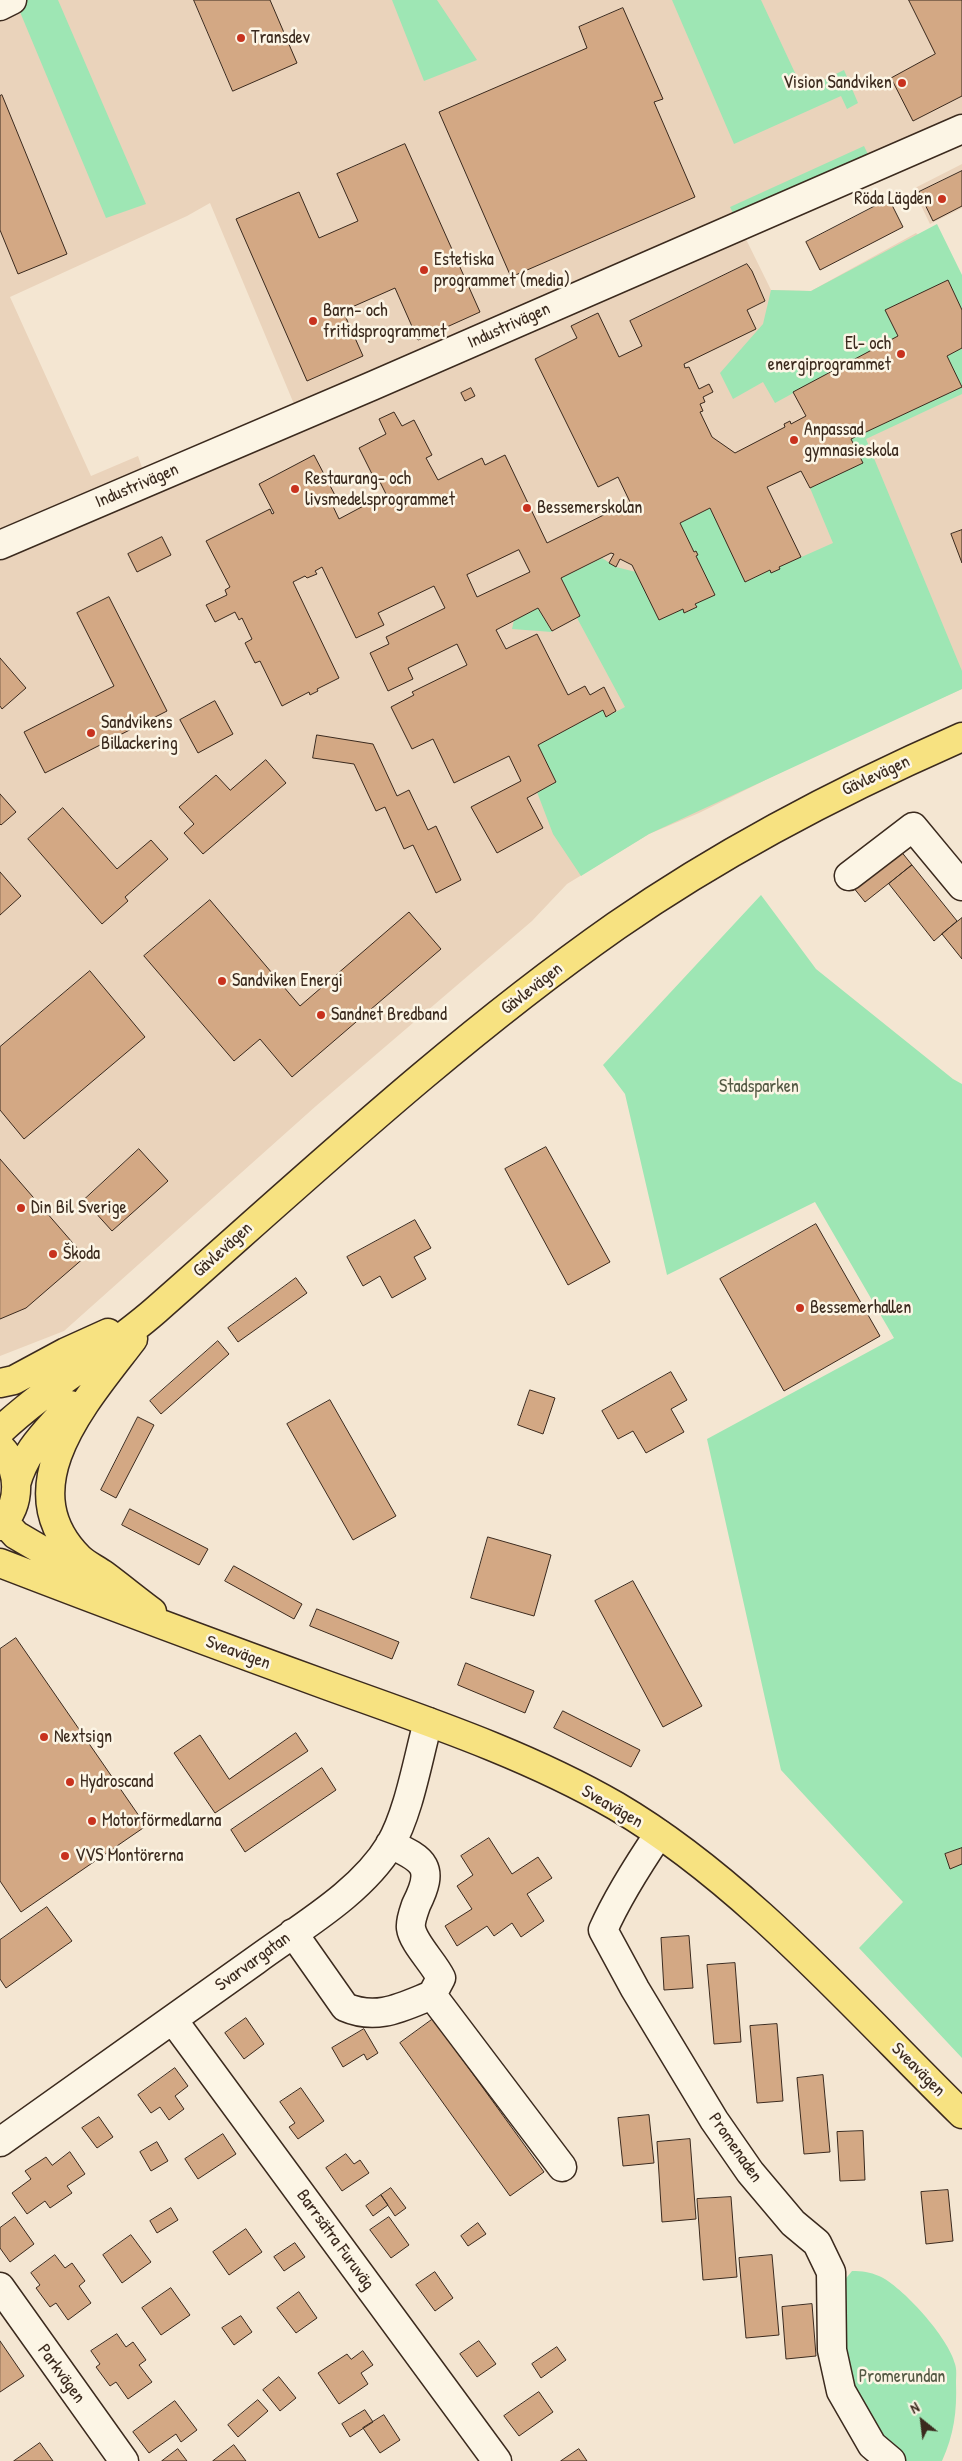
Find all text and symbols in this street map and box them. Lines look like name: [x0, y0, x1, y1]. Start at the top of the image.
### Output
place label: Transdev: [251, 27, 310, 49]
marker: Transdev: [235, 32, 247, 44]
place label: Vision Sandviken: [783, 72, 892, 94]
marker: Vision Sandviken: [896, 77, 908, 89]
place label: Röda Lägden: [854, 188, 932, 210]
marker: Röda Lägden: [936, 193, 948, 205]
place label: Estetiska programmet (media): [434, 249, 570, 292]
marker: Estetiska programmet (media): [418, 264, 430, 276]
street label: Industrivägen: [464, 298, 554, 354]
place label: Barn- och fritidsprogrammet: [323, 300, 446, 342]
marker: Barn- och fritidsprogrammet: [307, 315, 319, 327]
place label: El- och energiprogrammet: [768, 333, 891, 376]
marker: El- och energiprogrammet: [895, 348, 907, 360]
place label: Anpassad gymnasieskola: [804, 419, 899, 462]
marker: Anpassad gymnasieskola: [788, 434, 800, 446]
street label: Industrivägen: [92, 459, 182, 513]
place label: Restaurang- och livsmedelsprogrammet: [305, 468, 455, 510]
marker: Restaurang- och livsmedelsprogrammet: [289, 483, 301, 495]
place label: Bessemerskolan: [537, 497, 642, 519]
marker: Bessemerskolan: [521, 502, 533, 514]
place label: Sandvikens Billackering: [101, 712, 178, 754]
marker: Sandvikens Billackering: [85, 727, 97, 739]
street label: Gävlevägen: [839, 751, 913, 801]
street label: Gävlevägen: [497, 958, 567, 1020]
place label: Sandviken Energi: [232, 970, 343, 992]
marker: Sandviken Energi: [216, 975, 228, 987]
place label: Sandnet Bredband: [331, 1004, 447, 1026]
marker: Sandnet Bredband: [315, 1009, 327, 1021]
park label: Stadsparken: [719, 1076, 799, 1098]
place label: Din Bil Sverige: [31, 1197, 127, 1219]
marker: Din Bil Sverige: [15, 1202, 27, 1214]
street label: Gävlevägen: [189, 1218, 257, 1282]
place label: Škoda: [63, 1243, 100, 1265]
marker: Škoda: [47, 1248, 59, 1260]
place label: Bessemerhallen: [810, 1297, 911, 1319]
marker: Bessemerhallen: [794, 1302, 806, 1314]
street label: Sveavägen: [203, 1631, 273, 1675]
place label: Nextsign: [54, 1726, 112, 1748]
marker: Nextsign: [38, 1731, 50, 1743]
place label: Hydroscand: [80, 1771, 153, 1793]
marker: Hydroscand: [64, 1776, 76, 1788]
street label: Sveavägen: [577, 1781, 647, 1833]
place label: Motorförmedlarna: [102, 1810, 221, 1832]
marker: Motorförmedlarna: [86, 1815, 98, 1827]
place label: VVS Montörerna: [75, 1845, 183, 1867]
marker: VVS Montörerna: [59, 1850, 71, 1862]
street label: Svarvargatan: [211, 1928, 295, 1996]
street label: Sveavägen: [887, 2039, 949, 2101]
street label: Promenaden: [703, 2109, 767, 2187]
street label: Barrsätra Furuväg: [291, 2186, 379, 2294]
street label: Parkvägen: [32, 2340, 90, 2408]
park label: Promerundan: [859, 2366, 945, 2388]
north arrow: [897, 2396, 947, 2446]
text: N: [907, 2397, 922, 2418]

